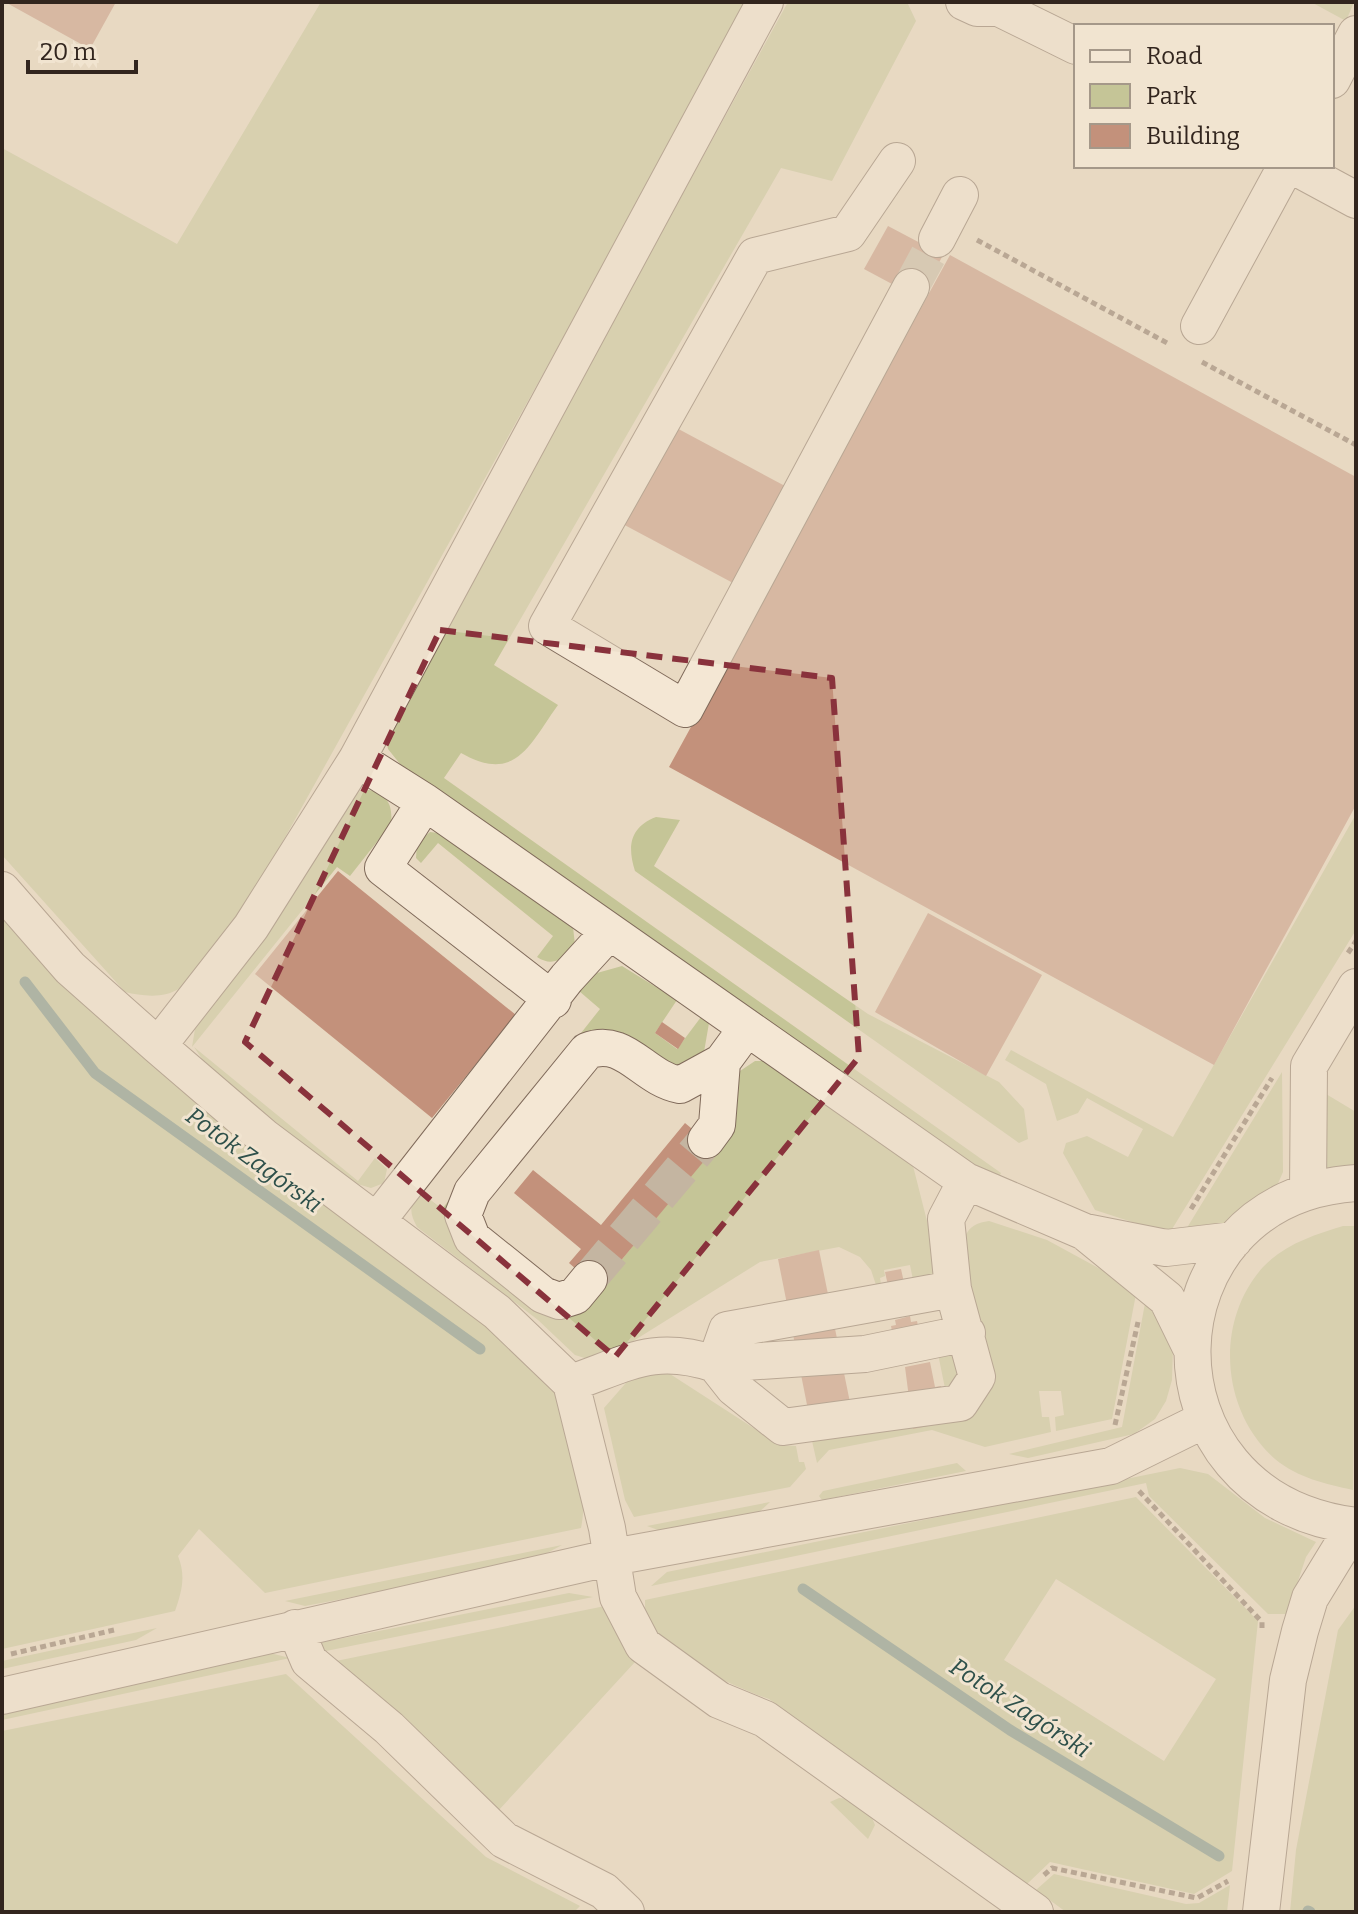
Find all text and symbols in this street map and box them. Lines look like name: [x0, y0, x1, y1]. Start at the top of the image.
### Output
scale bar: [28, 24, 136, 74]
legend: [1074, 24, 1334, 168]
text: 20 m: [40, 38, 96, 66]
text: Road: [1146, 42, 1202, 70]
text: Park: [1146, 82, 1197, 110]
text: Building: [1146, 122, 1240, 150]
water label: Potok Zagórski: [181, 1101, 328, 1219]
water label: Potok Zagórski: [945, 1652, 1095, 1764]

